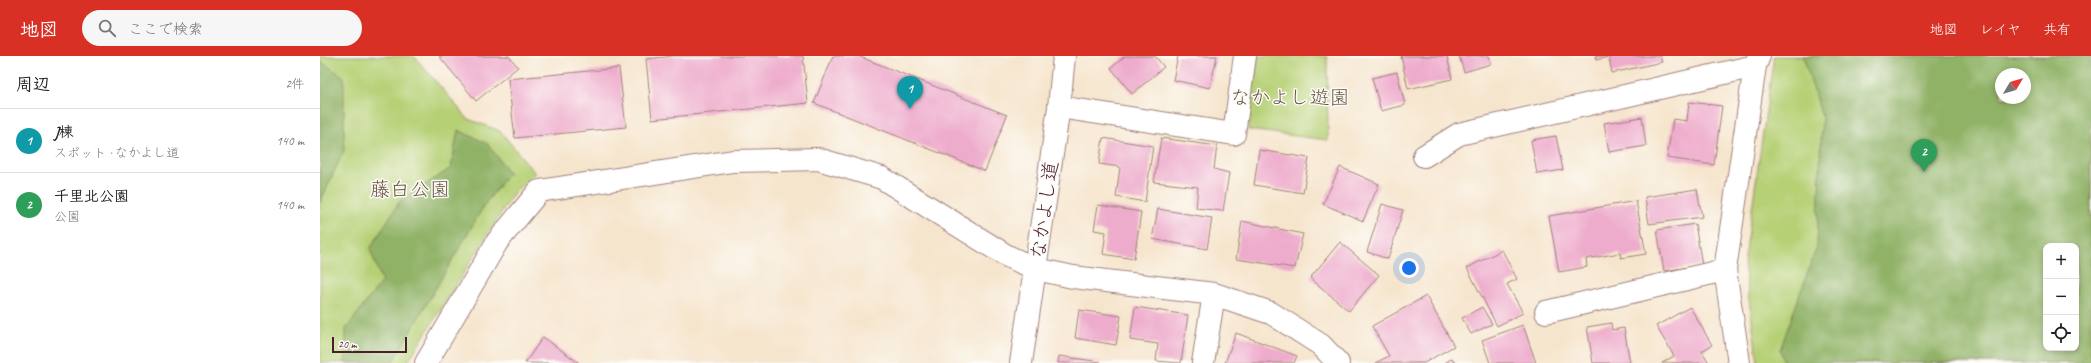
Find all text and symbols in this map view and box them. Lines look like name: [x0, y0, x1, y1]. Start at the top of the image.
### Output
search box: [82, 10, 362, 46]
icon: search: [96, 17, 118, 39]
text: 地図: [20, 18, 58, 42]
text: ここで検索: [128, 20, 203, 39]
text: 地図: [1930, 21, 1958, 38]
text: レイヤ: [1980, 21, 2021, 38]
text: 共有: [2043, 21, 2071, 38]
north arrow: [1995, 68, 2031, 104]
text: 周辺: [16, 74, 50, 95]
text: 2件: [285, 76, 304, 92]
pin: 1: [897, 76, 923, 109]
park label: なかよし遊園: [1230, 85, 1350, 110]
text: J棟: [54, 123, 74, 142]
text: 1: [26, 133, 32, 149]
text: 140 m: [276, 133, 304, 149]
pin: 2: [1911, 139, 1937, 172]
text: スポット · なかよし道: [54, 145, 179, 161]
street label: なかよし道: [1025, 159, 1064, 261]
park label: 藤白公園: [370, 177, 450, 202]
text: 千里北公園: [54, 187, 129, 206]
text: 2: [26, 197, 32, 213]
text: 140 m: [276, 197, 304, 213]
text: 公園: [54, 209, 80, 225]
map controls: [2043, 243, 2079, 351]
button: +: [2043, 243, 2079, 279]
your location: [1399, 258, 1419, 278]
button: −: [2043, 279, 2079, 315]
button: locate: [2043, 315, 2079, 351]
scale bar: [332, 335, 407, 354]
text: 20 m: [338, 337, 357, 351]

